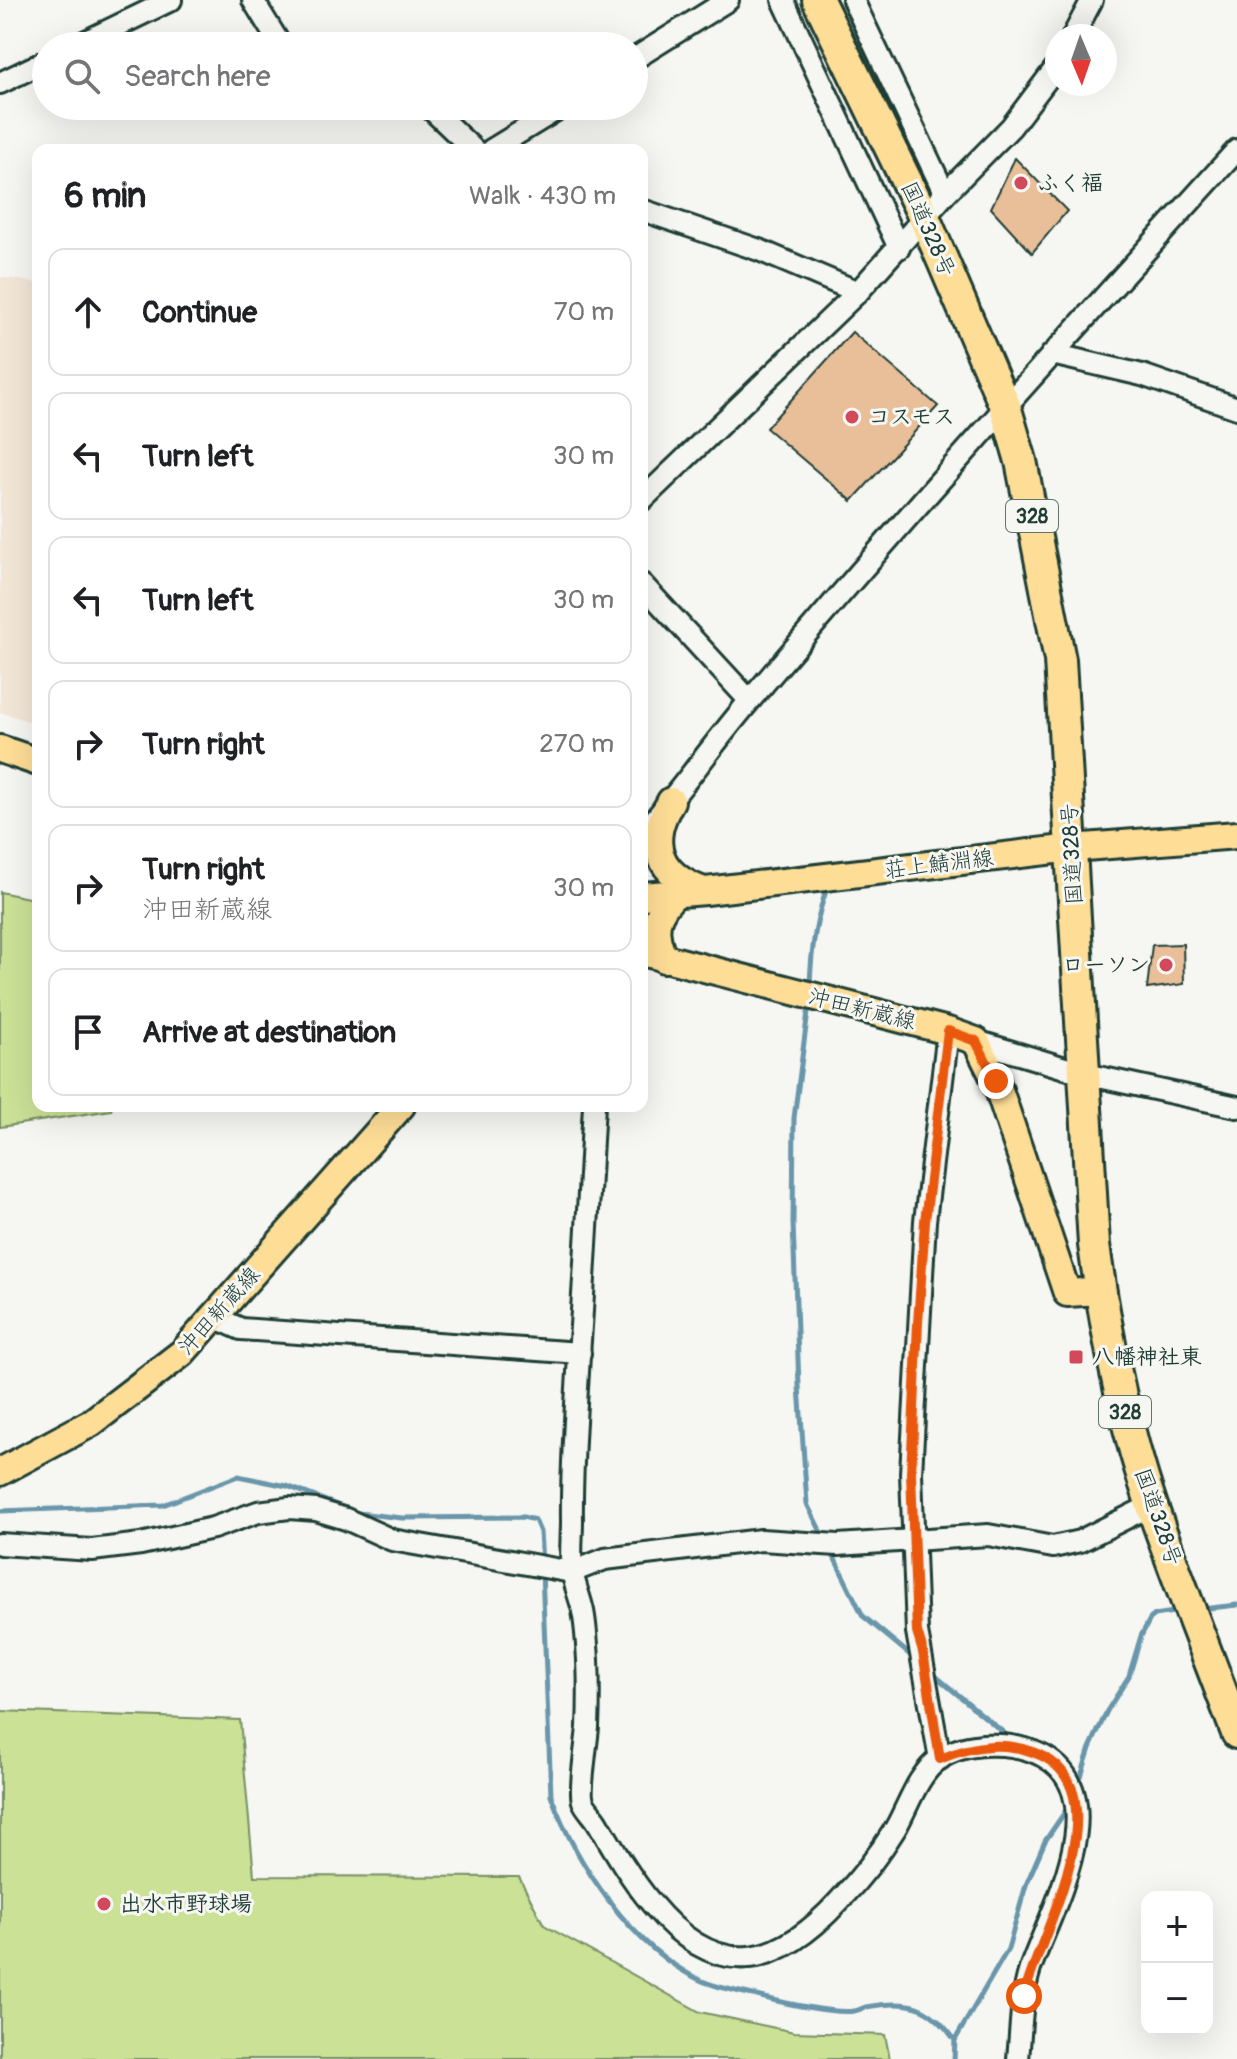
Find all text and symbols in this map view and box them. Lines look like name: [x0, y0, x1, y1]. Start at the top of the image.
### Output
north arrow: [1045, 24, 1117, 96]
search box: [32, 32, 648, 120]
icon: search: [60, 54, 104, 98]
text: Search here: [124, 58, 271, 95]
place label: ふく福: [1037, 169, 1103, 197]
marker: ふく福: [1012, 174, 1030, 192]
text: 6 min: [64, 175, 146, 218]
street label: 国道328号: [895, 177, 961, 281]
text: Walk · 430 m: [469, 180, 616, 212]
icon: ahead: [66, 290, 110, 334]
text: Continue: [142, 294, 257, 331]
text: 70 m: [554, 296, 614, 328]
place label: コスモス: [868, 403, 955, 431]
marker: コスモス: [843, 408, 861, 426]
icon: left: [66, 434, 110, 478]
text: Turn left: [142, 438, 253, 475]
text: 30 m: [553, 440, 614, 472]
road number: 328: [1006, 500, 1058, 532]
icon: left: [66, 578, 110, 622]
text: Turn left: [142, 582, 253, 619]
text: 30 m: [553, 584, 614, 616]
icon: right: [66, 722, 110, 766]
text: Turn right: [142, 726, 265, 763]
text: 270 m: [539, 728, 614, 760]
street label: 国道328号: [1055, 803, 1089, 905]
street label: 荘上鯖淵線: [883, 843, 995, 885]
text: Turn right: [142, 851, 265, 888]
icon: right: [66, 866, 110, 910]
text: 30 m: [553, 872, 614, 904]
text: 沖田新蔵線: [142, 894, 272, 926]
place label: ローソン: [1062, 951, 1150, 979]
marker: ローソン: [1157, 956, 1175, 974]
street label: 沖田新蔵線: [805, 982, 919, 1036]
icon: arrive: [66, 1010, 110, 1054]
text: Arrive at destination: [142, 1014, 396, 1051]
route end: [978, 1063, 1014, 1099]
street label: 沖田新蔵線: [172, 1261, 266, 1361]
place label: 八幡神社東: [1092, 1343, 1202, 1371]
marker: 八幡神社東: [1067, 1348, 1085, 1366]
road number: 328: [1099, 1396, 1151, 1428]
street label: 国道328号: [1128, 1464, 1188, 1570]
place label: 出水市野球場: [120, 1890, 252, 1918]
map controls: [1141, 1891, 1213, 2035]
button: +: [1141, 1891, 1213, 1963]
marker: 出水市野球場: [95, 1895, 113, 1913]
button: −: [1141, 1963, 1213, 2035]
route start: [1006, 1978, 1042, 2014]

